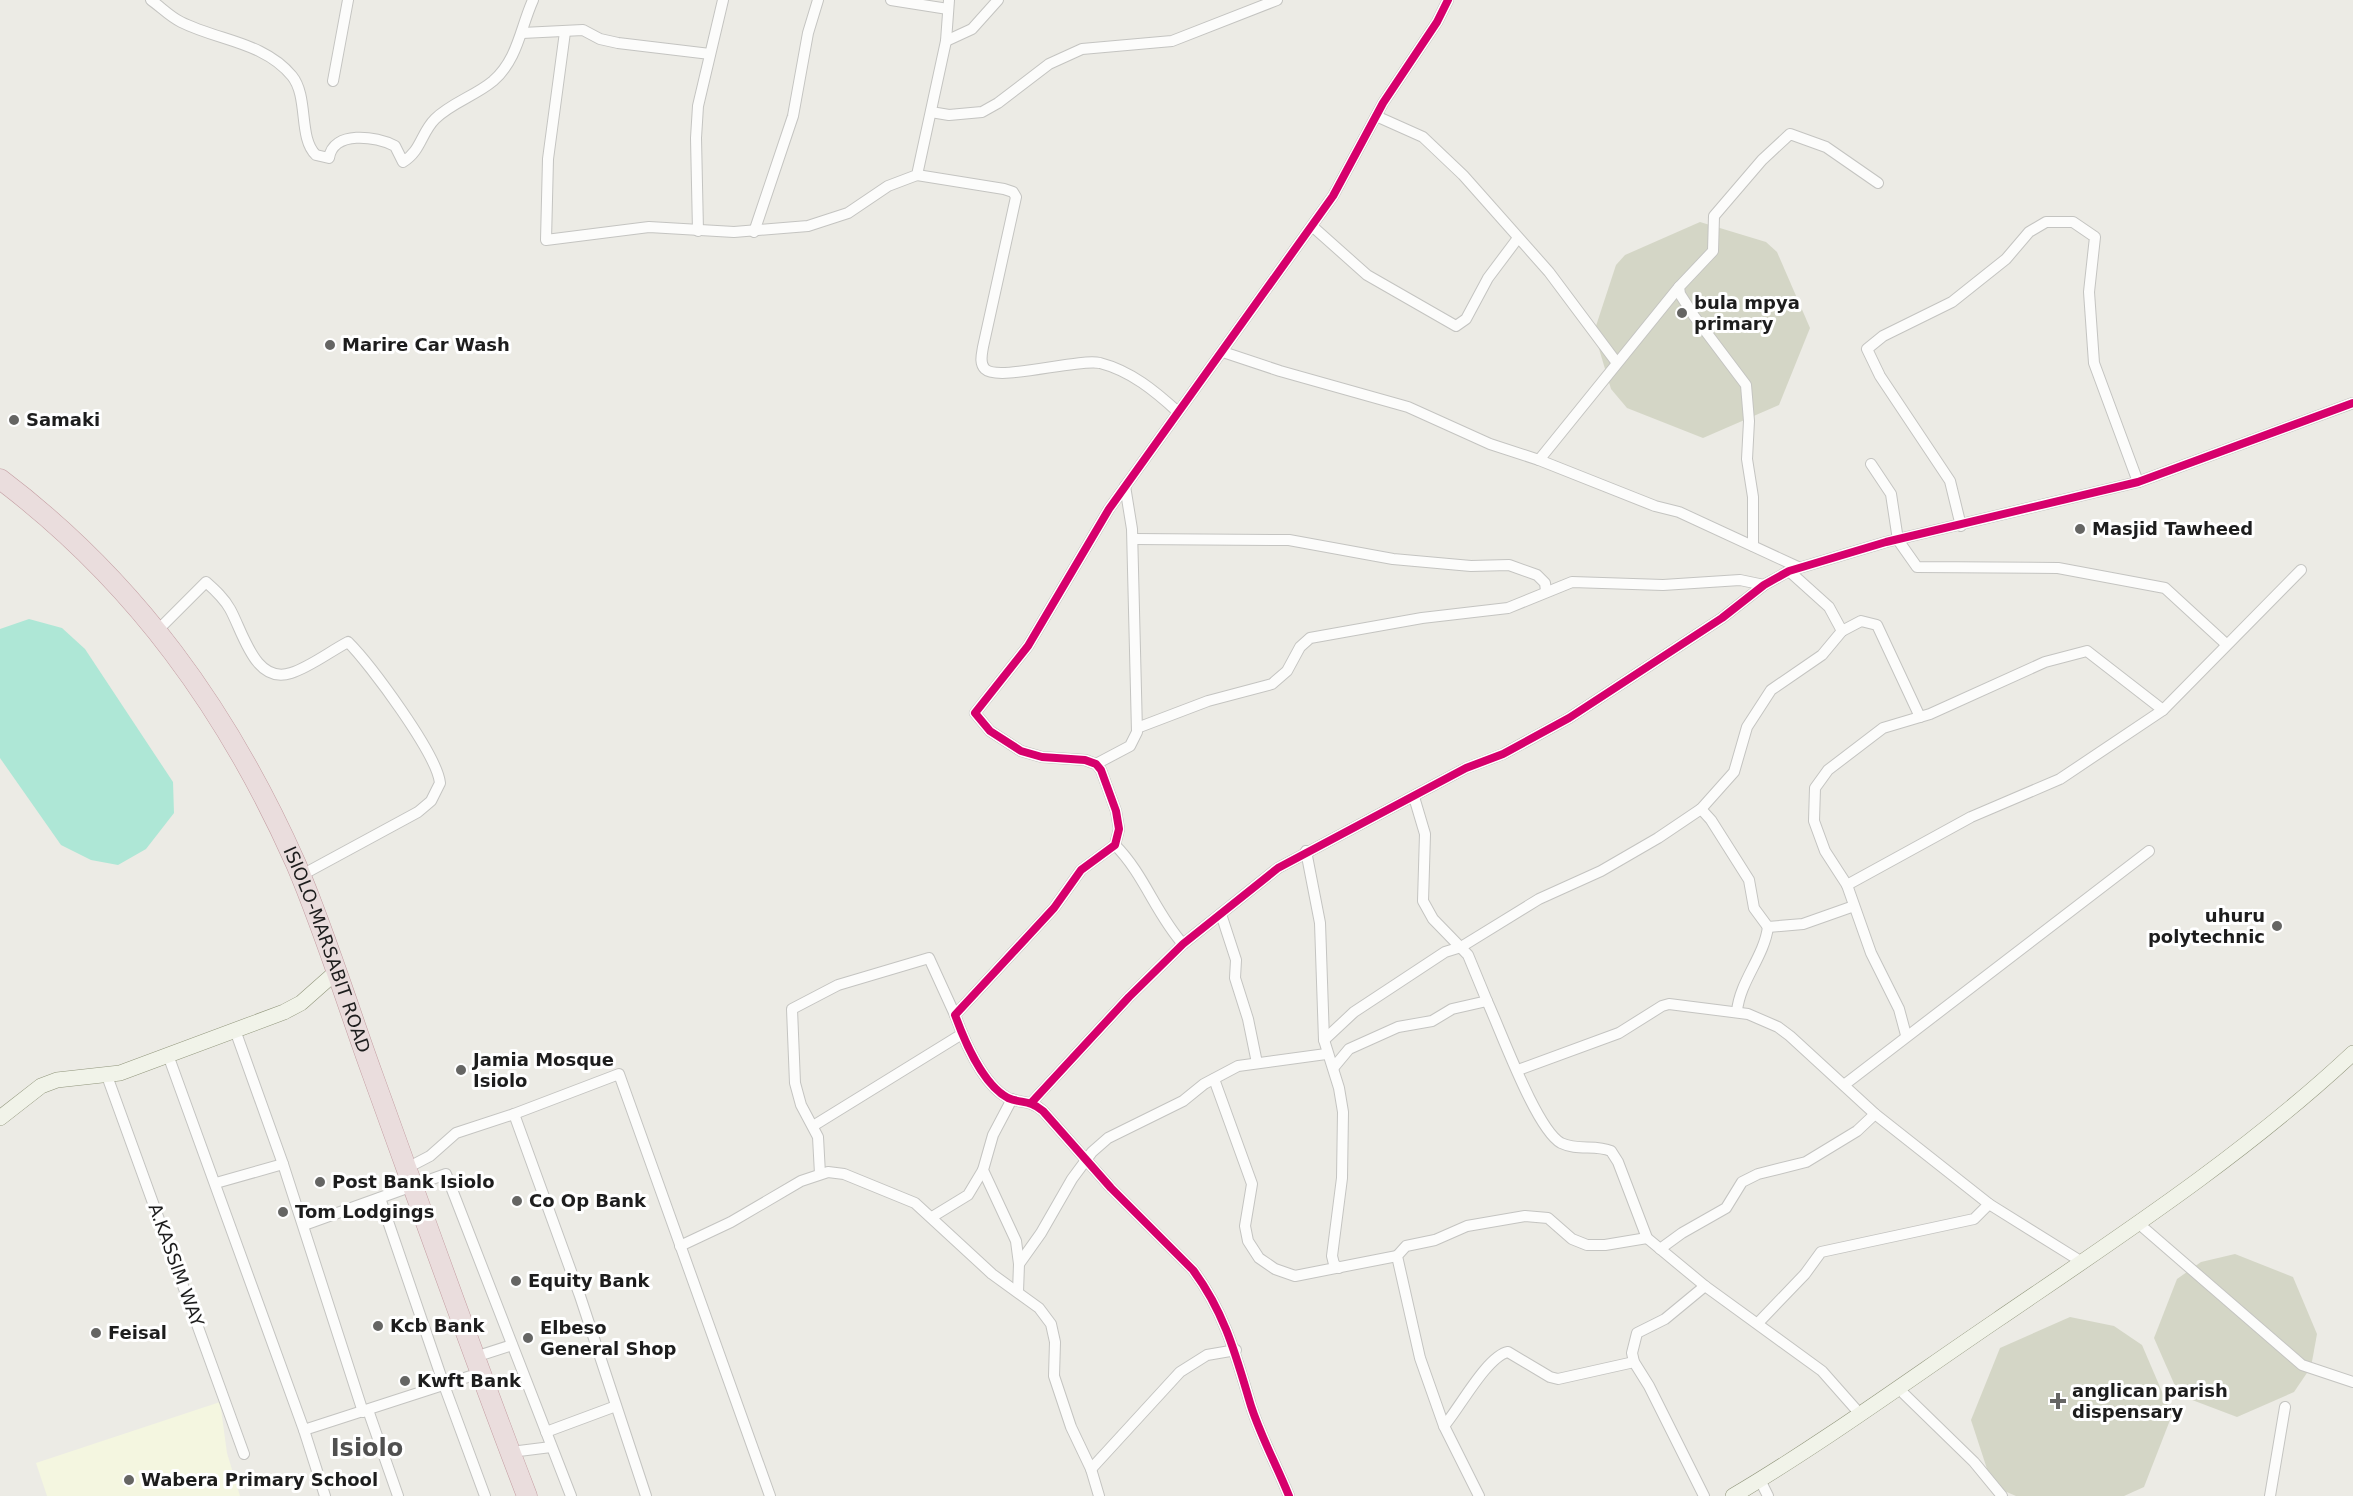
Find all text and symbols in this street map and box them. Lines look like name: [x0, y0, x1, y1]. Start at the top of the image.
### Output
place label: bula mpya primary: [1694, 292, 1800, 334]
marker: bula mpya primary: [1675, 306, 1689, 320]
place label: Marire Car Wash: [342, 334, 510, 355]
marker: Marire Car Wash: [323, 338, 337, 352]
place label: Samaki: [26, 409, 100, 430]
marker: Samaki: [7, 413, 21, 427]
place label: Masjid Tawheed: [2092, 518, 2253, 539]
marker: Masjid Tawheed: [2073, 522, 2087, 536]
street label: ISIOLO-MARSABIT ROAD: [279, 843, 375, 1055]
place label: uhuru polytechnic: [2148, 905, 2265, 947]
marker: uhuru polytechnic: [2270, 919, 2284, 933]
place label: Jamia Mosque Isiolo: [471, 1049, 614, 1091]
marker: Jamia Mosque Isiolo: [454, 1063, 468, 1077]
place label: Post Bank Isiolo: [332, 1171, 495, 1192]
marker: Post Bank Isiolo: [313, 1175, 327, 1189]
place label: Co Op Bank: [529, 1190, 647, 1211]
marker: Co Op Bank: [510, 1194, 524, 1208]
street label: A.KASSIM WAY: [144, 1200, 209, 1330]
place label: Tom Lodgings: [295, 1201, 434, 1222]
marker: Tom Lodgings: [276, 1205, 290, 1219]
place label: Equity Bank: [528, 1270, 650, 1291]
marker: Equity Bank: [509, 1274, 523, 1288]
place label: Kcb Bank: [390, 1315, 485, 1336]
place label: Elbeso General Shop: [540, 1317, 677, 1359]
marker: Kcb Bank: [371, 1319, 385, 1333]
place label: Feisal: [108, 1322, 167, 1343]
marker: Feisal: [89, 1326, 103, 1340]
marker: Elbeso General Shop: [521, 1331, 535, 1345]
place label: Kwft Bank: [417, 1370, 522, 1391]
marker: Kwft Bank: [398, 1374, 412, 1388]
place label: anglican parish dispensary: [2072, 1380, 2228, 1422]
marker: anglican parish dispensary: [2049, 1392, 2067, 1410]
district label: Isiolo: [331, 1434, 403, 1462]
place label: Wabera Primary School: [141, 1469, 378, 1490]
marker: Wabera Primary School: [122, 1473, 136, 1487]

